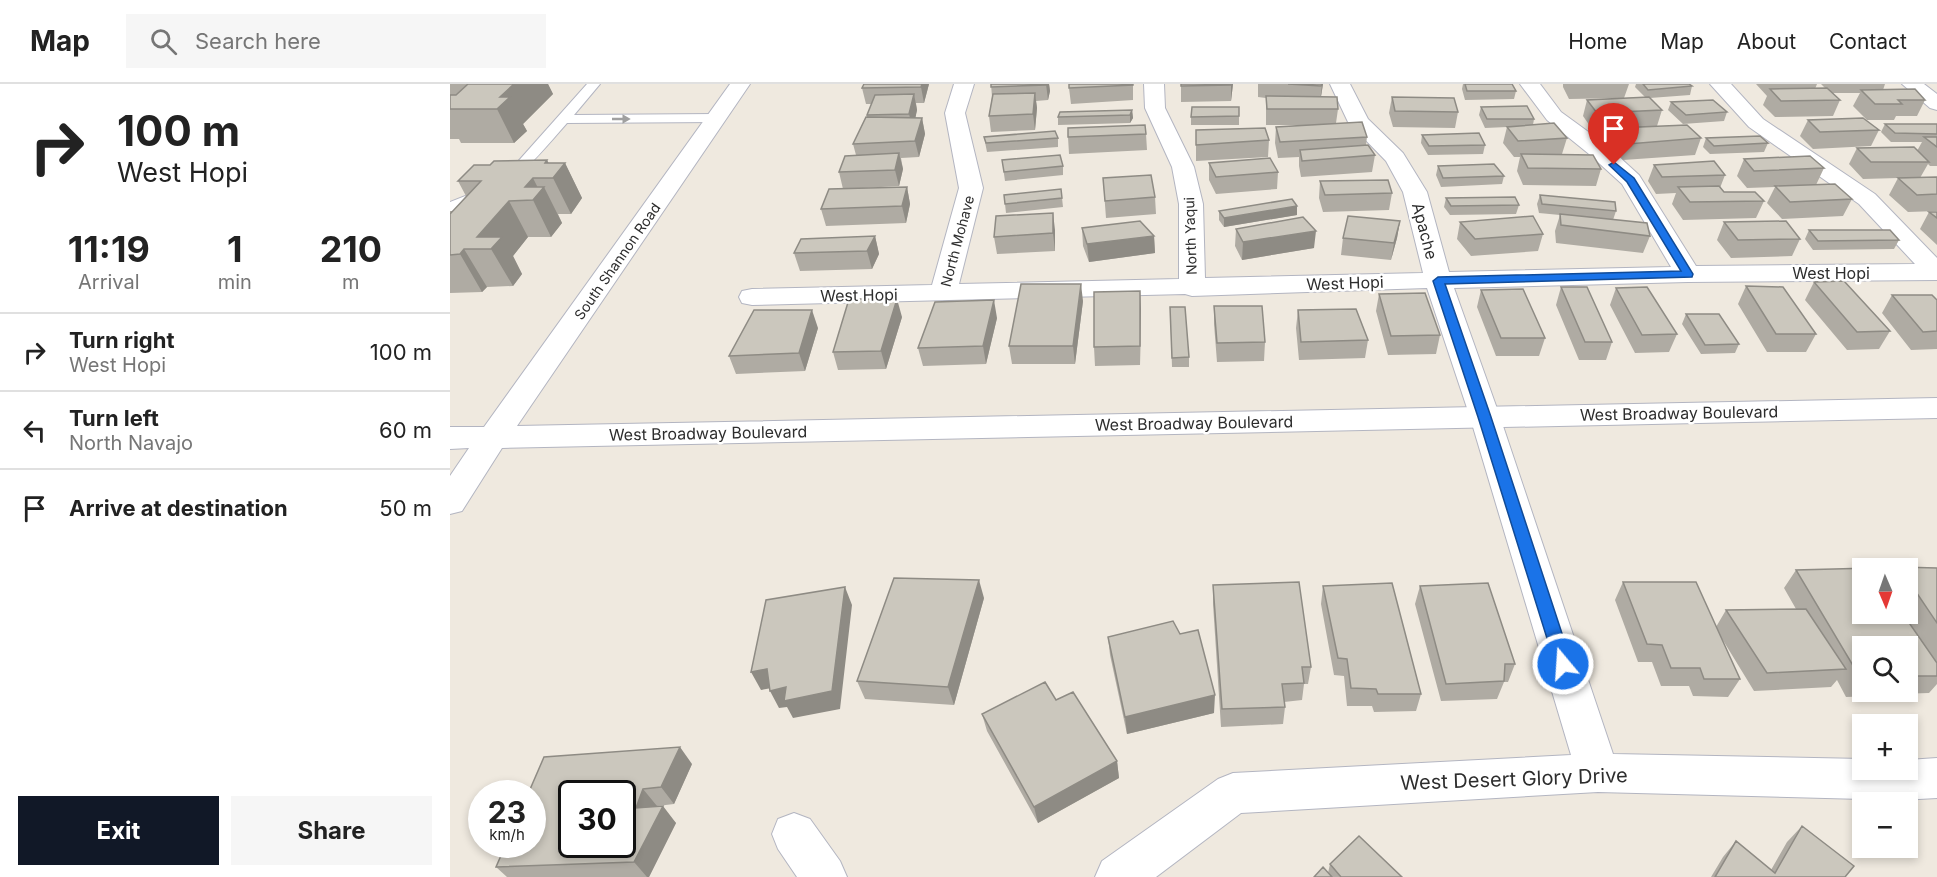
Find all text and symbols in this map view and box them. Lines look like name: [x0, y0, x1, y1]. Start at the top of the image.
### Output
search box: [126, 14, 546, 68]
text: Map: [30, 24, 90, 58]
icon: search: [147, 25, 180, 58]
text: Search here: [195, 28, 321, 54]
text: Home: [1568, 29, 1627, 54]
text: Map: [1660, 29, 1704, 54]
text: About: [1737, 29, 1796, 54]
text: Contact: [1829, 29, 1907, 54]
pin: [1588, 103, 1639, 165]
text: 100 m: [117, 105, 240, 156]
icon: right: [18, 108, 96, 186]
icon: arrive: [1597, 112, 1630, 145]
one-way arrow: [612, 114, 631, 124]
text: West Hopi: [117, 156, 248, 189]
street label: North Mohave: [937, 193, 977, 289]
street label: North Yaqui: [1180, 197, 1200, 275]
street label: South Shannon Road: [570, 199, 664, 323]
street label: Apache: [1408, 200, 1442, 262]
text: 11:19: [68, 227, 150, 271]
text: 1: [227, 227, 242, 271]
text: 210: [320, 227, 382, 271]
street label: West Hopi: [1792, 263, 1870, 283]
text: Arrival: [78, 270, 140, 294]
text: min: [218, 270, 252, 294]
text: m: [342, 270, 360, 294]
street label: West Hopi: [1306, 272, 1384, 294]
street label: West Hopi: [820, 284, 898, 306]
text: Turn right: [69, 327, 175, 353]
icon: right: [18, 336, 51, 369]
text: 100 m: [370, 339, 432, 365]
text: West Hopi: [69, 353, 166, 377]
street label: West Broadway Boulevard: [1580, 401, 1778, 425]
text: Turn left: [69, 405, 159, 431]
street label: West Broadway Boulevard: [1095, 411, 1293, 435]
icon: left: [18, 414, 51, 447]
text: 60 m: [379, 417, 432, 443]
street label: West Broadway Boulevard: [609, 421, 807, 445]
text: North Navajo: [69, 431, 193, 455]
icon: arrive: [18, 492, 51, 525]
text: Arrive at destination: [69, 495, 288, 521]
text: 50 m: [379, 495, 432, 521]
north arrow: [1852, 558, 1918, 624]
map controls: [1852, 558, 1918, 858]
position arrow: [1531, 632, 1595, 696]
button: search: [1852, 636, 1918, 702]
button: +: [1852, 714, 1918, 780]
street label: West Desert Glory Drive: [1400, 763, 1628, 795]
speed limit sign: 30: [558, 780, 636, 858]
button: −: [1852, 792, 1918, 858]
text: 23: [488, 794, 526, 830]
button: Exit: [18, 796, 219, 865]
button: Share: [231, 796, 432, 865]
text: km/h: [489, 825, 525, 844]

